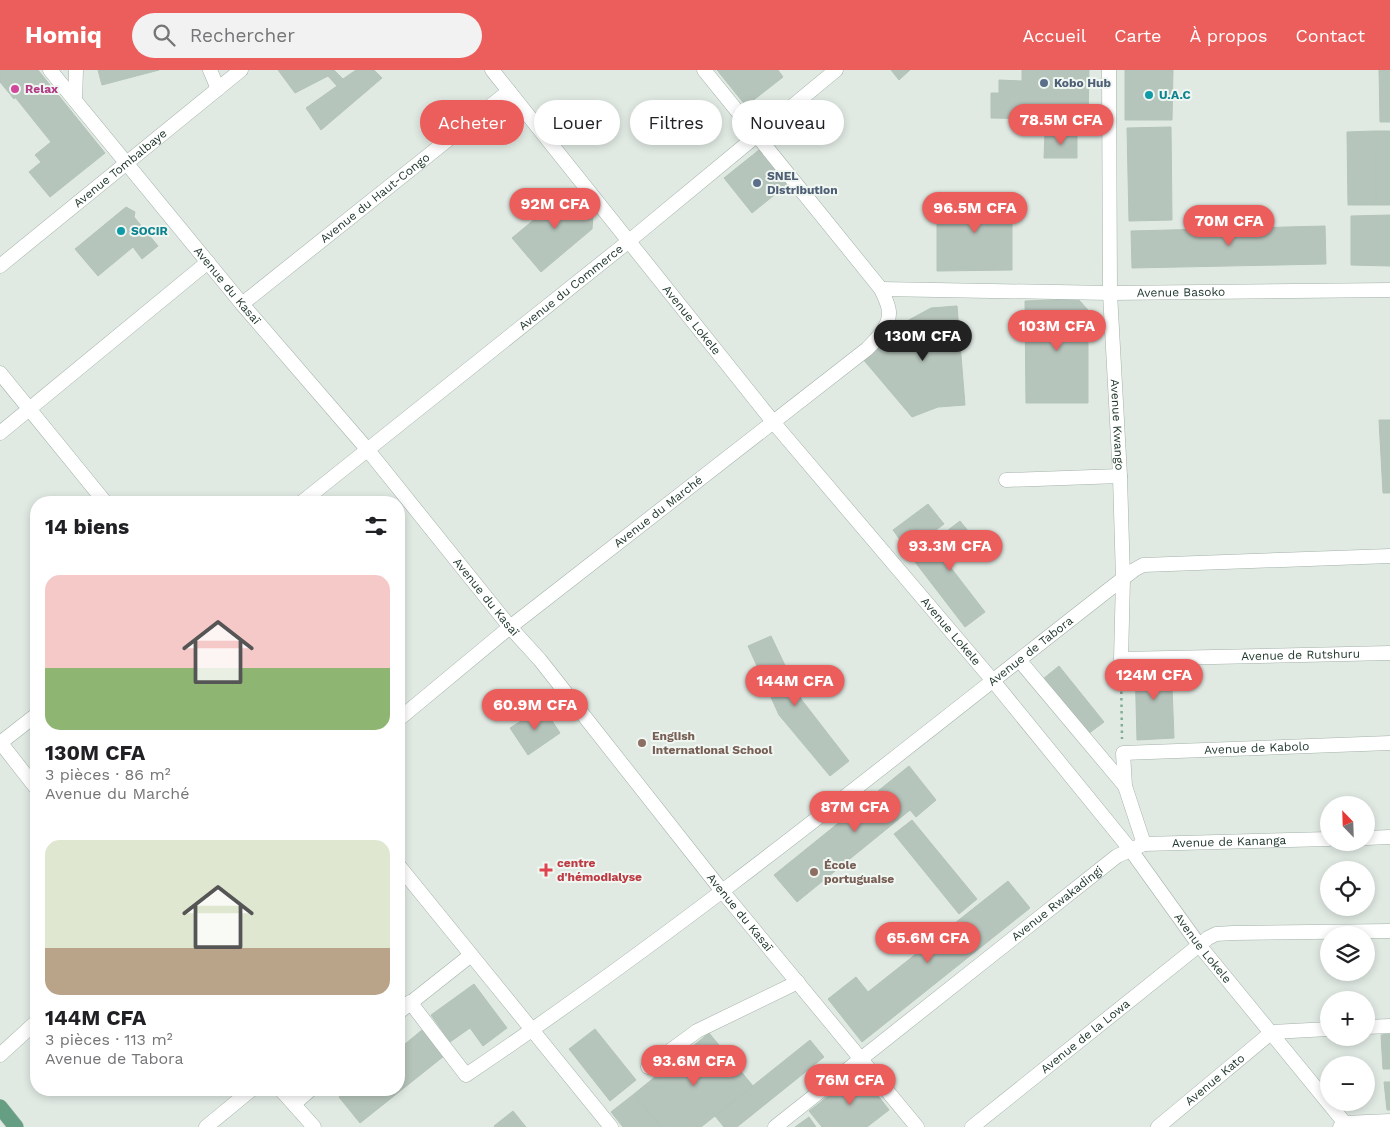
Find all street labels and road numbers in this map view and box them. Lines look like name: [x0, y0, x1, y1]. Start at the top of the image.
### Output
street label: Avenue Tombalbaye: [71, 126, 170, 210]
street label: Avenue du Haut-Congo: [317, 150, 432, 246]
street label: Avenue du Commerce: [516, 242, 626, 333]
street label: Avenue du Kasaï: [191, 244, 264, 328]
street label: Avenue Lokele: [660, 282, 724, 358]
street label: Avenue Basoko: [1137, 285, 1225, 300]
street label: Avenue Kwango: [1108, 379, 1127, 471]
street label: Avenue du Marché: [611, 473, 705, 550]
street label: Avenue du Kasaï: [450, 555, 522, 640]
street label: Avenue Lokele: [918, 594, 984, 668]
street label: Avenue de Tabora: [985, 613, 1076, 689]
street label: Avenue de Rutshuru: [1241, 647, 1360, 663]
street label: Avenue de Kabolo: [1204, 739, 1310, 757]
street label: Avenue de Kananga: [1172, 833, 1287, 850]
street label: Avenue Rwakadingi: [1009, 863, 1106, 944]
street label: Avenue du Kasaï: [704, 871, 776, 955]
street label: Avenue Lokele: [1171, 910, 1234, 986]
street label: Avenue de la Lowa: [1038, 996, 1133, 1076]
street label: Avenue Kato: [1182, 1051, 1247, 1108]

